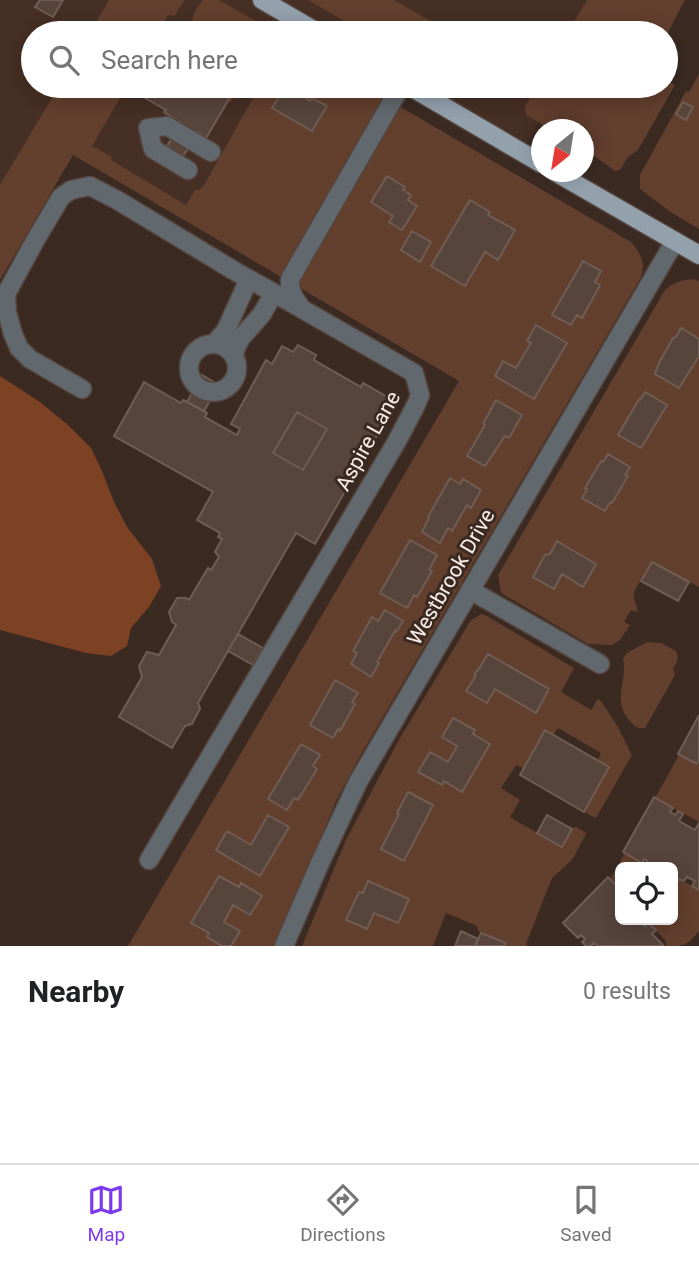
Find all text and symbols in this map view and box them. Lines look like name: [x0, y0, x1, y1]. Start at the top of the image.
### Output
search box: [21, 21, 678, 98]
icon: search: [45, 41, 83, 79]
text: Search here: [101, 45, 238, 75]
north arrow: [531, 119, 594, 182]
street label: Aspire Lane: [331, 387, 405, 495]
street label: Westbrook Drive: [402, 505, 500, 649]
map controls: [615, 862, 678, 925]
button: locate: [615, 862, 678, 925]
text: Nearby: [28, 974, 124, 1009]
text: 0 results: [583, 978, 671, 1005]
tab: Map: [87, 1181, 125, 1246]
tab: Directions: [300, 1181, 385, 1246]
tab: Saved: [560, 1181, 612, 1246]

